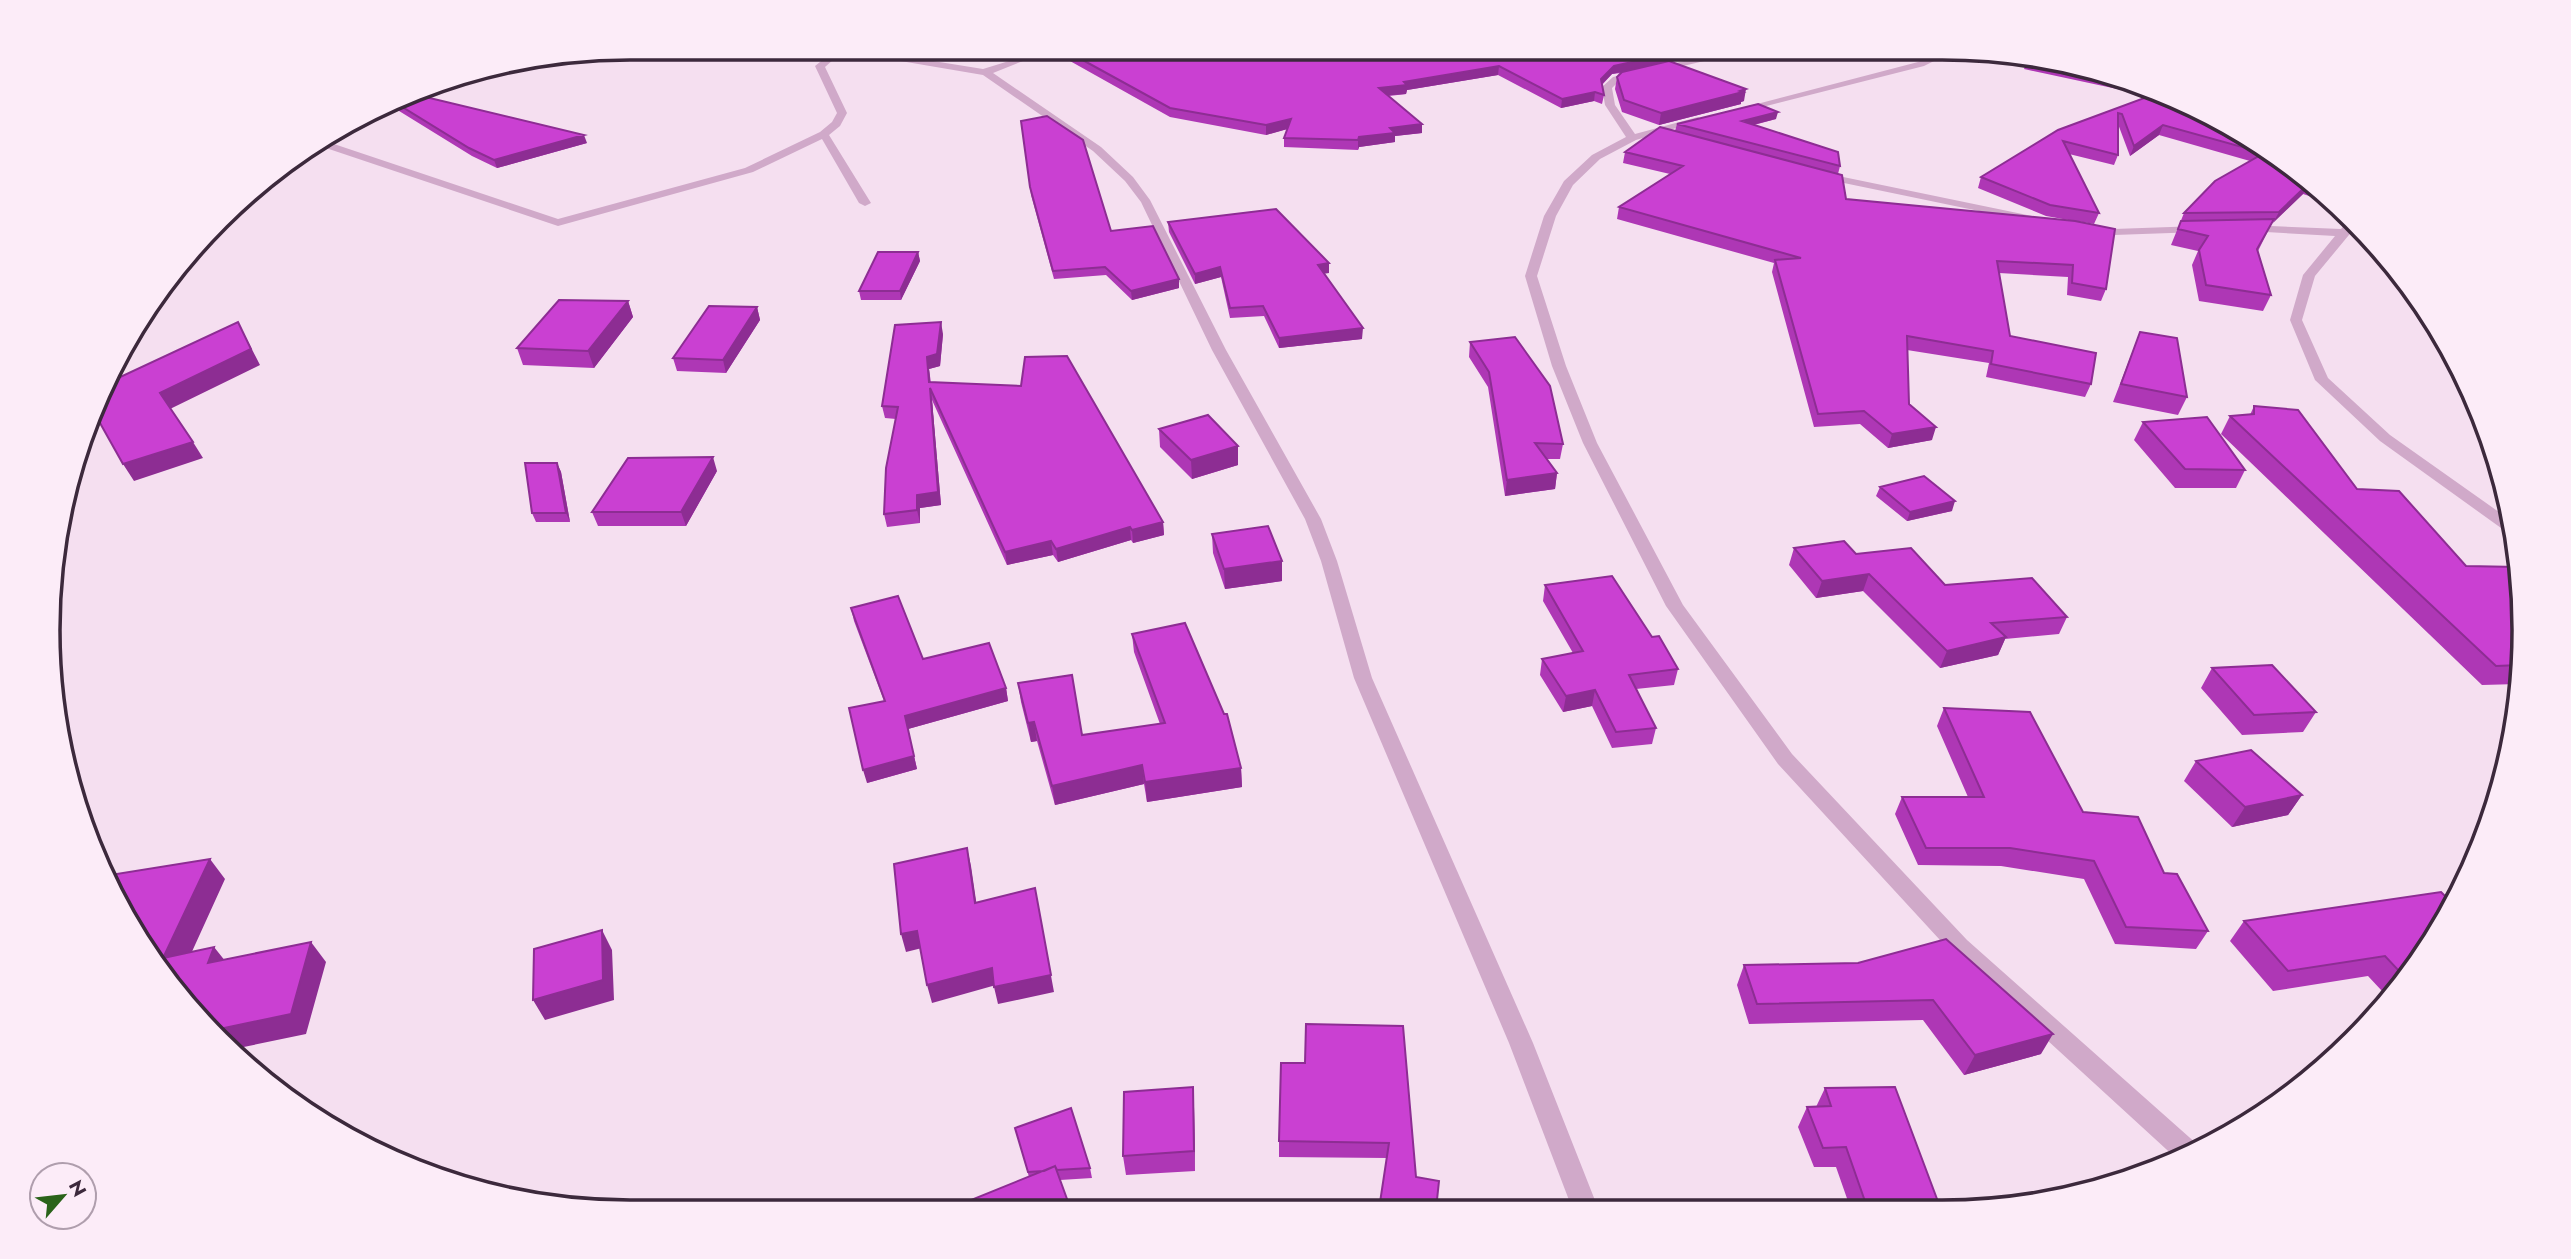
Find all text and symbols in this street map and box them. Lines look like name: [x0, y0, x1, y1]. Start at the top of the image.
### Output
north arrow: [28, 1161, 98, 1231]
text: N: [62, 1175, 93, 1201]

